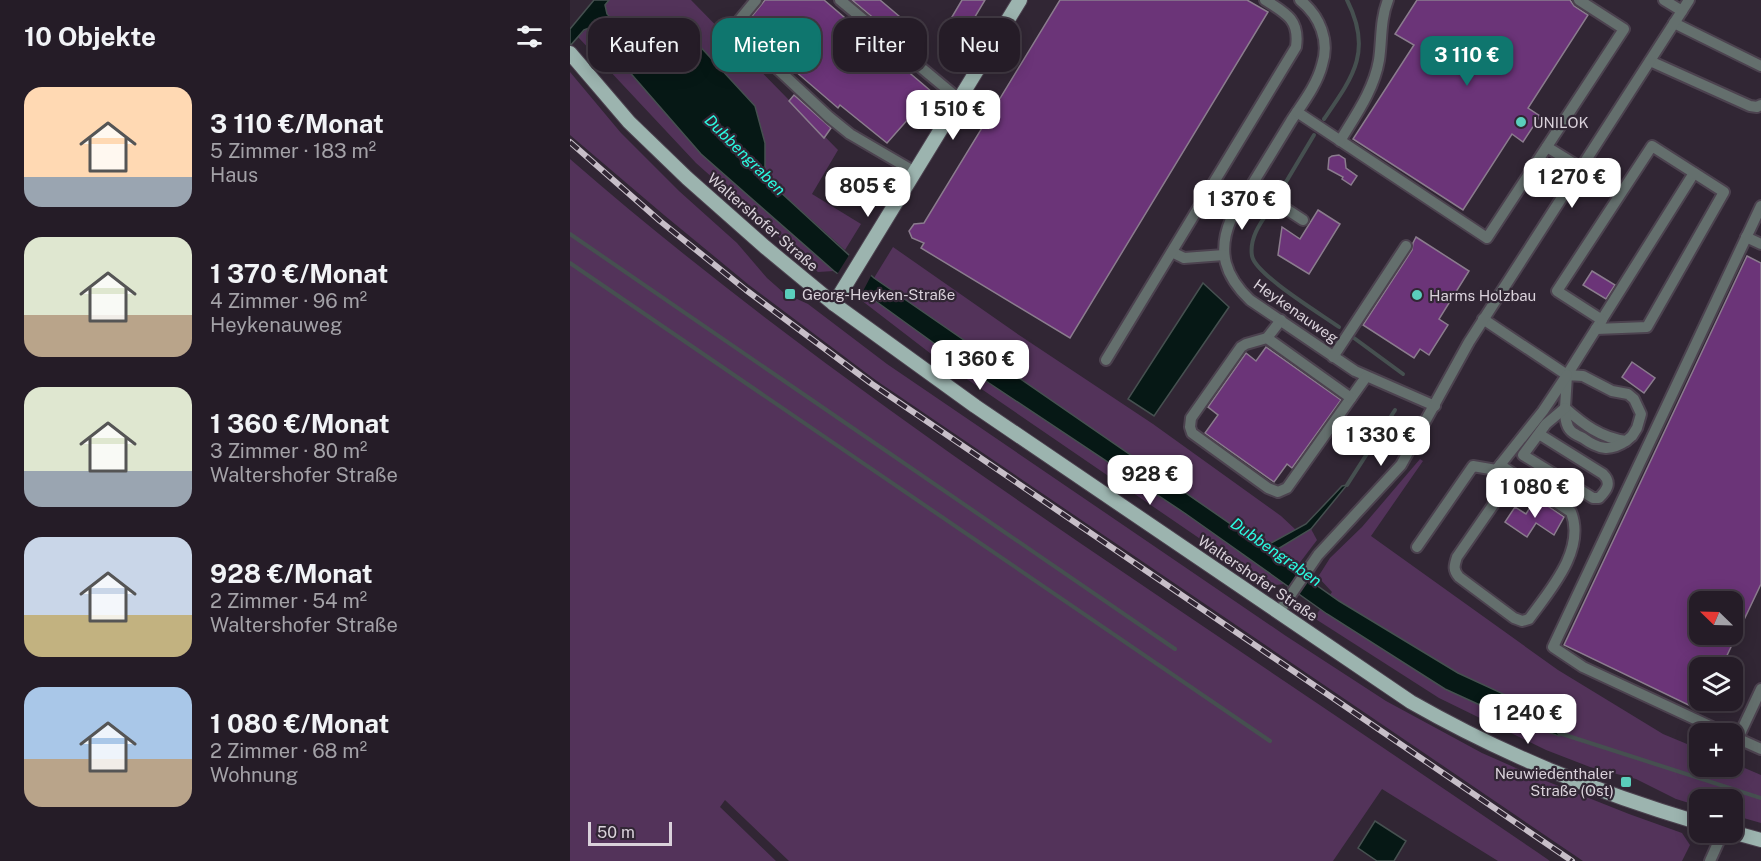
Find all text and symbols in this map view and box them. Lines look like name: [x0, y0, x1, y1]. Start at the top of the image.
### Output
chip: Kaufen: [588, 18, 700, 72]
chip: Mieten: [712, 18, 821, 72]
chip: Filter: [833, 18, 927, 72]
chip: Neu: [939, 18, 1020, 72]
icon: filters: [513, 20, 546, 53]
text: 10 Objekte: [24, 21, 156, 52]
pin: 3 110 €: [1412, 36, 1522, 87]
text: 3 110 €: [1434, 43, 1500, 67]
pin: 1 510 €: [898, 90, 1008, 141]
text: 1 510 €: [920, 97, 986, 121]
text: 3 110 €/Monat: [210, 108, 384, 139]
icon: home: [72, 111, 144, 183]
water label: Dubbengraben: [701, 111, 789, 199]
place label: UNILOK: [1533, 114, 1589, 131]
marker: UNILOK: [1514, 115, 1528, 129]
text: 5 Zimmer · 183 m²: [210, 139, 376, 163]
pin: 1 270 €: [1517, 158, 1627, 209]
text: Haus: [210, 163, 258, 187]
text: 1 270 €: [1538, 165, 1606, 189]
pin: 805 €: [826, 167, 910, 218]
street label: Waltershofer Straße: [704, 169, 822, 275]
text: 805 €: [839, 174, 897, 198]
pin: 1 370 €: [1187, 180, 1297, 231]
text: 1 370 €: [1208, 187, 1276, 211]
text: 1 370 €/Monat: [210, 258, 388, 289]
icon: home: [72, 261, 144, 333]
street label: Heykenauweg: [1250, 276, 1342, 346]
place label: Georg-Heyken-Straße: [802, 286, 955, 303]
marker: Georg-Heyken-Straße: [783, 287, 797, 301]
place label: Harms Holzbau: [1429, 287, 1536, 304]
marker: Harms Holzbau: [1410, 288, 1424, 302]
text: 4 Zimmer · 96 m²: [210, 289, 367, 313]
text: Heykenauweg: [210, 313, 342, 337]
pin: 1 360 €: [925, 340, 1035, 391]
text: 1 360 €: [945, 347, 1015, 371]
text: 1 360 €/Monat: [210, 408, 390, 439]
icon: home: [72, 411, 144, 483]
pin: 1 330 €: [1326, 416, 1436, 467]
text: 1 330 €: [1346, 423, 1416, 447]
text: 3 Zimmer · 80 m²: [210, 439, 367, 463]
pin: 928 €: [1108, 455, 1192, 506]
text: 928 €: [1122, 462, 1178, 486]
text: Waltershofer Straße: [210, 463, 398, 487]
pin: 1 080 €: [1480, 468, 1590, 519]
text: 1 080 €: [1500, 475, 1570, 499]
water label: Dubbengraben: [1227, 514, 1325, 590]
street label: Waltershofer Straße: [1195, 532, 1321, 624]
text: 928 €/Monat: [210, 558, 373, 589]
icon: home: [72, 561, 144, 633]
text: 2 Zimmer · 54 m²: [210, 589, 367, 613]
north arrow: [1689, 591, 1743, 645]
map controls: [1689, 591, 1743, 843]
text: Waltershofer Straße: [210, 613, 398, 637]
button: layers: [1689, 657, 1743, 711]
pin: 1 240 €: [1473, 694, 1583, 745]
text: 1 240 €: [1493, 701, 1563, 725]
text: 1 080 €/Monat: [210, 708, 389, 739]
icon: home: [72, 711, 144, 783]
button: +: [1689, 723, 1743, 777]
text: 2 Zimmer · 68 m²: [210, 739, 367, 763]
text: Wohnung: [210, 763, 298, 787]
place label: Neuwiedenthaler Straße (Ost): [1495, 765, 1614, 799]
marker: Neuwiedenthaler Straße (Ost): [1619, 775, 1633, 789]
button: −: [1689, 789, 1743, 843]
scale bar: [588, 819, 672, 846]
text: 50 m: [597, 823, 635, 842]

